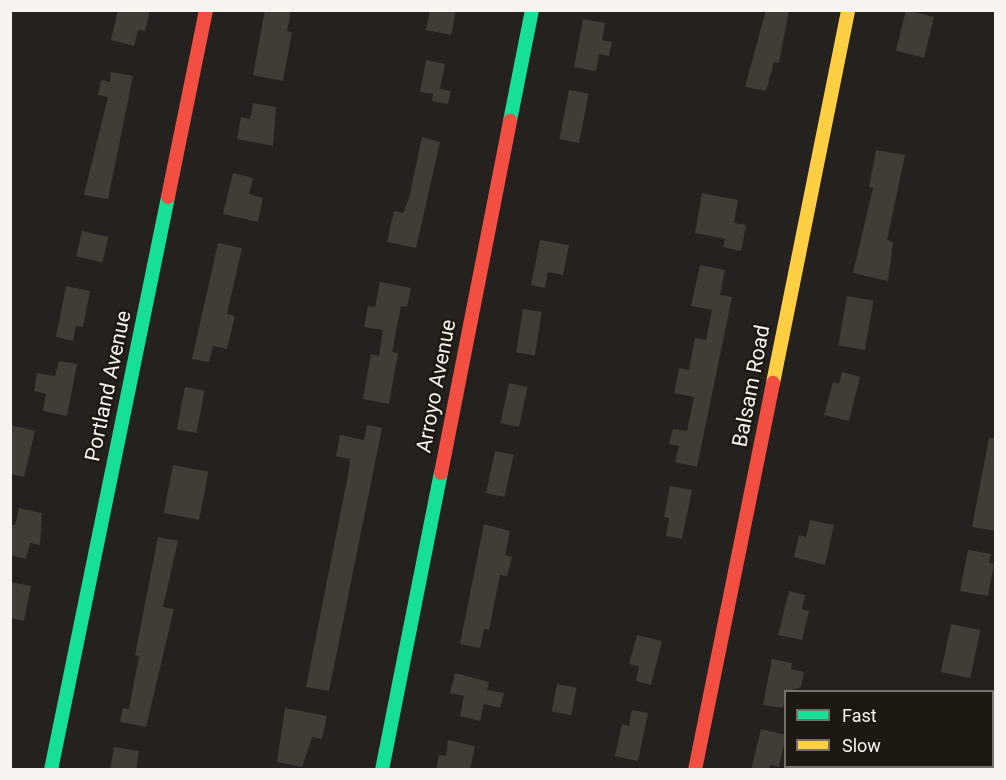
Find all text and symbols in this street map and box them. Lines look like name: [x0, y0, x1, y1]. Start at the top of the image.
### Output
street label: Portland Avenue: [80, 308, 136, 464]
street label: Arroyo Avenue: [411, 317, 461, 455]
street label: Balsam Road: [727, 323, 775, 449]
legend: [784, 690, 994, 768]
text: Fast: [842, 705, 877, 726]
text: Slow: [842, 735, 881, 756]

